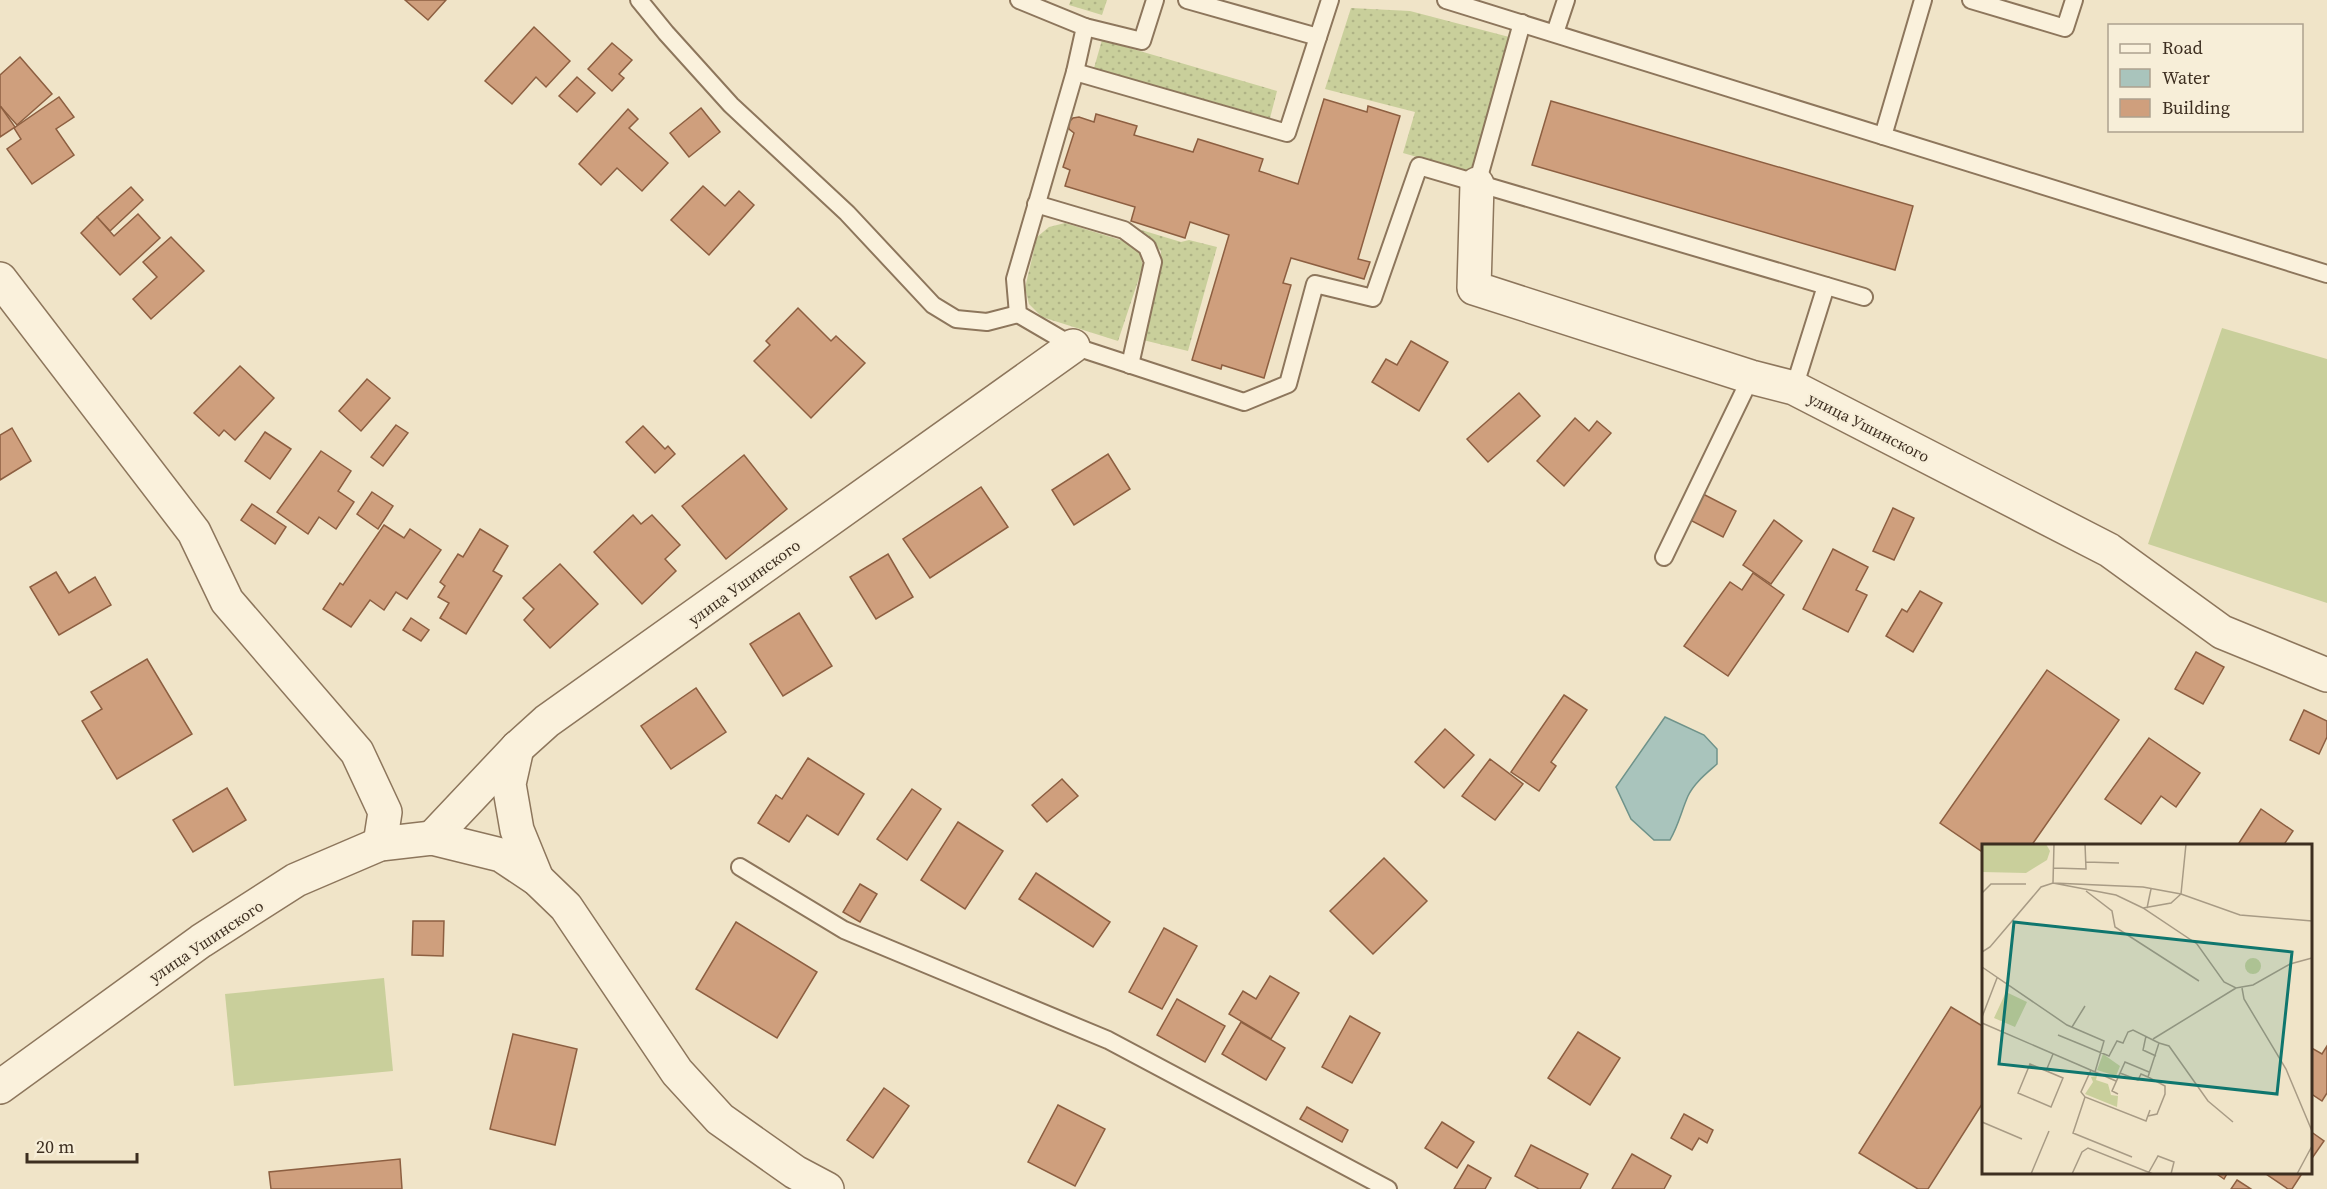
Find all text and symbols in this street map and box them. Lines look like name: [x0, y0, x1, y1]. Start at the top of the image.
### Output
legend: [2108, 24, 2303, 132]
text: Road: [2162, 35, 2203, 60]
text: Water: [2162, 65, 2210, 90]
text: Building: [2162, 95, 2230, 120]
street label: улица Ушинского: [1805, 387, 1934, 467]
street label: улица Ушинского: [684, 534, 805, 630]
inset map: [1982, 844, 2312, 1174]
street label: улица Ушинского: [144, 894, 268, 987]
scale bar: [27, 1126, 136, 1164]
text: 20 m: [36, 1134, 74, 1159]

